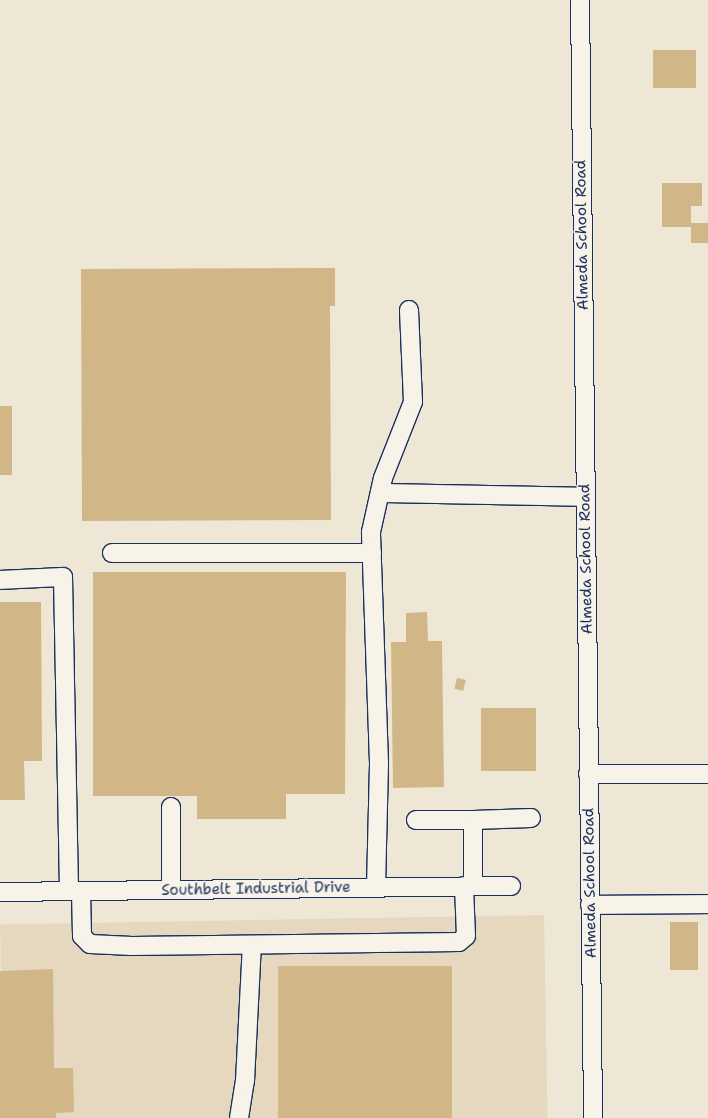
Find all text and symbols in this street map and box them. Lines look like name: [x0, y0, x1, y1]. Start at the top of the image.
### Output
street label: Almeda School Road: [572, 160, 592, 310]
street label: Almeda School Road: [576, 484, 596, 634]
street label: Almeda School Road: [580, 808, 600, 958]
street label: Southbelt Industrial Drive: [161, 878, 351, 900]

